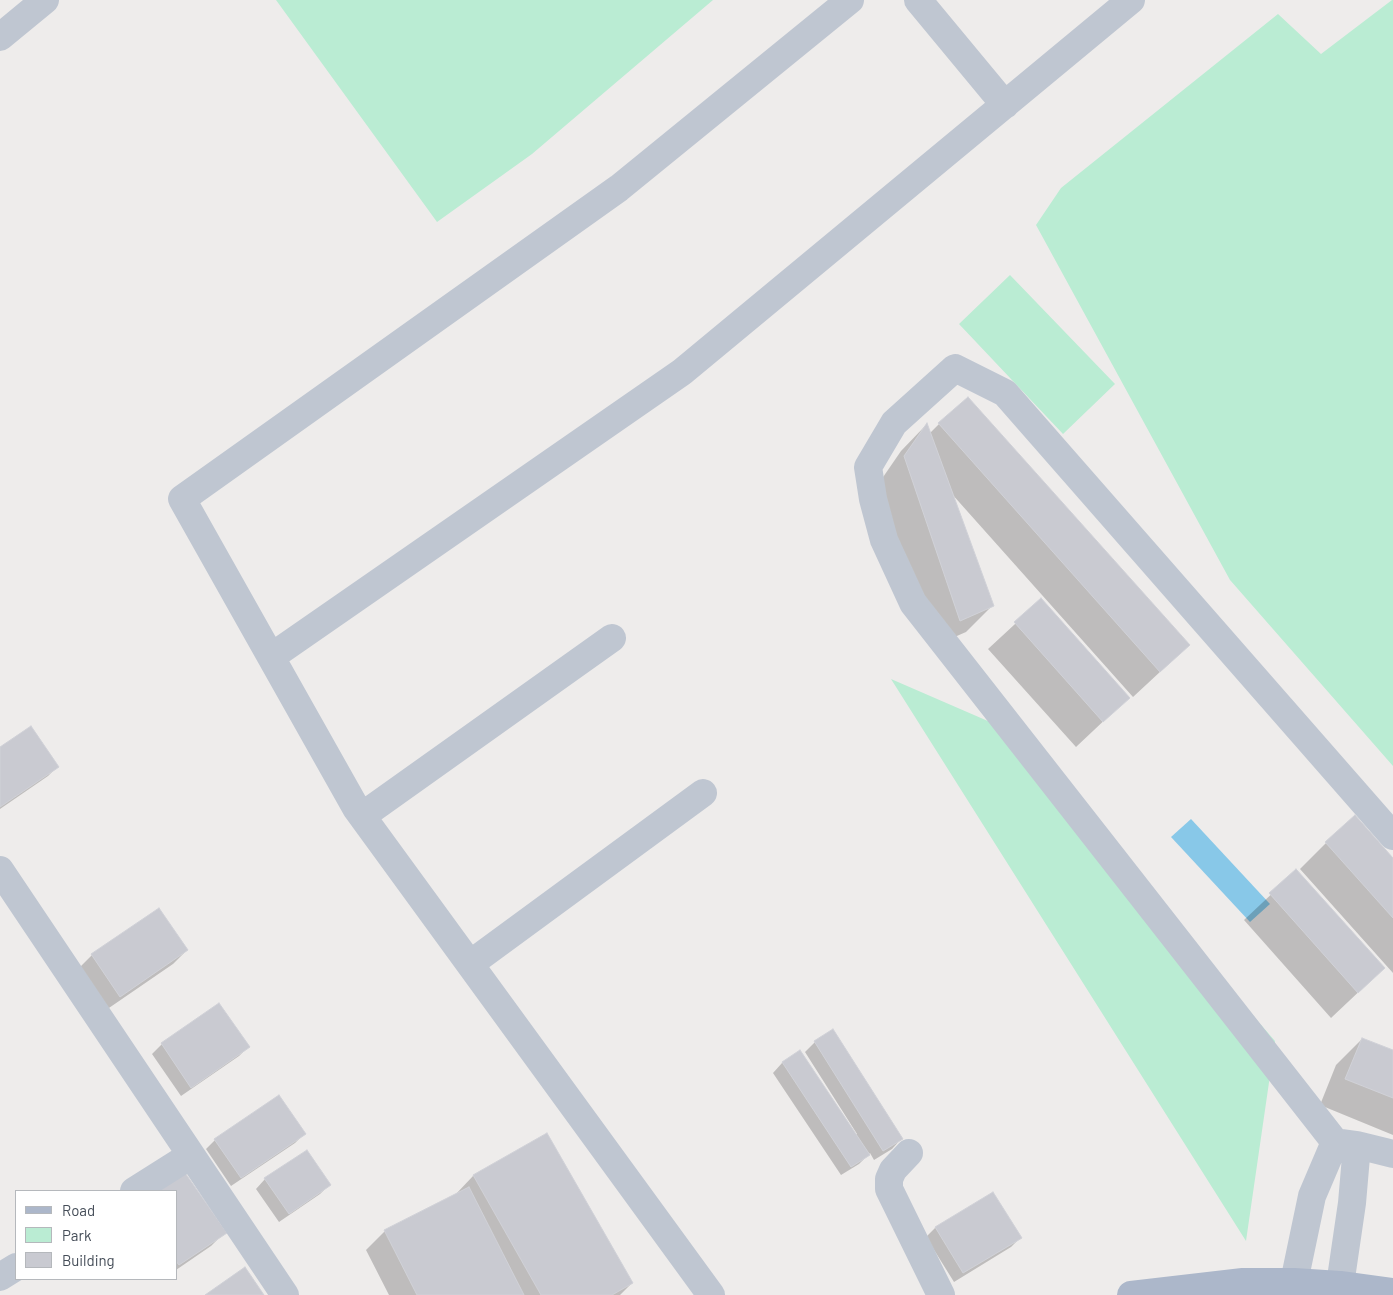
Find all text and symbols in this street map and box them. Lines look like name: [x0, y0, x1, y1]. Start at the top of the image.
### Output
legend: [15, 1190, 178, 1280]
text: Road: [62, 1201, 95, 1219]
text: Park: [62, 1226, 91, 1244]
text: Building: [62, 1251, 115, 1269]

